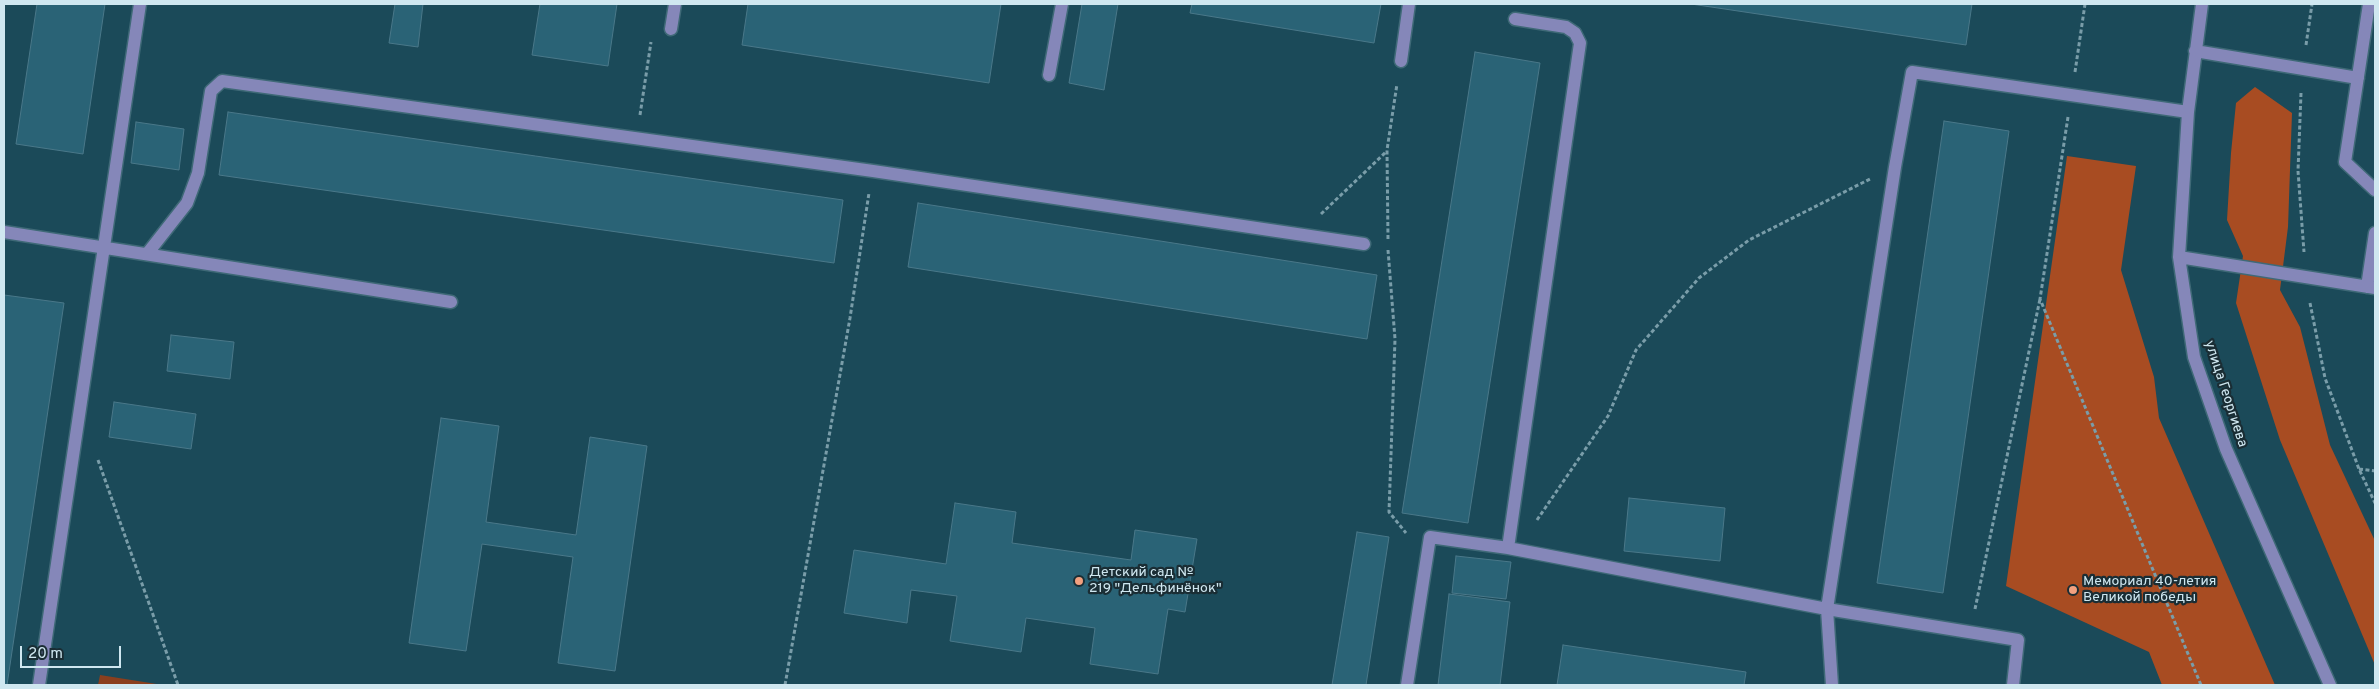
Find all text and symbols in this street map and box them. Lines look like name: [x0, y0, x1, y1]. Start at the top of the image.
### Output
street label: улица Георгиева: [2200, 339, 2250, 449]
place label: Детский сад № 219 "Дельфинёнок": [1089, 565, 1222, 598]
place label: Мемориал 40-летия Великой победы: [2083, 574, 2216, 606]
marker: Детский сад № 219 "Дельфинёнок": [1073, 575, 1085, 587]
marker: Мемориал 40-летия Великой победы: [2067, 584, 2079, 596]
scale bar: [22, 636, 124, 668]
text: 20 m: [28, 645, 63, 664]

